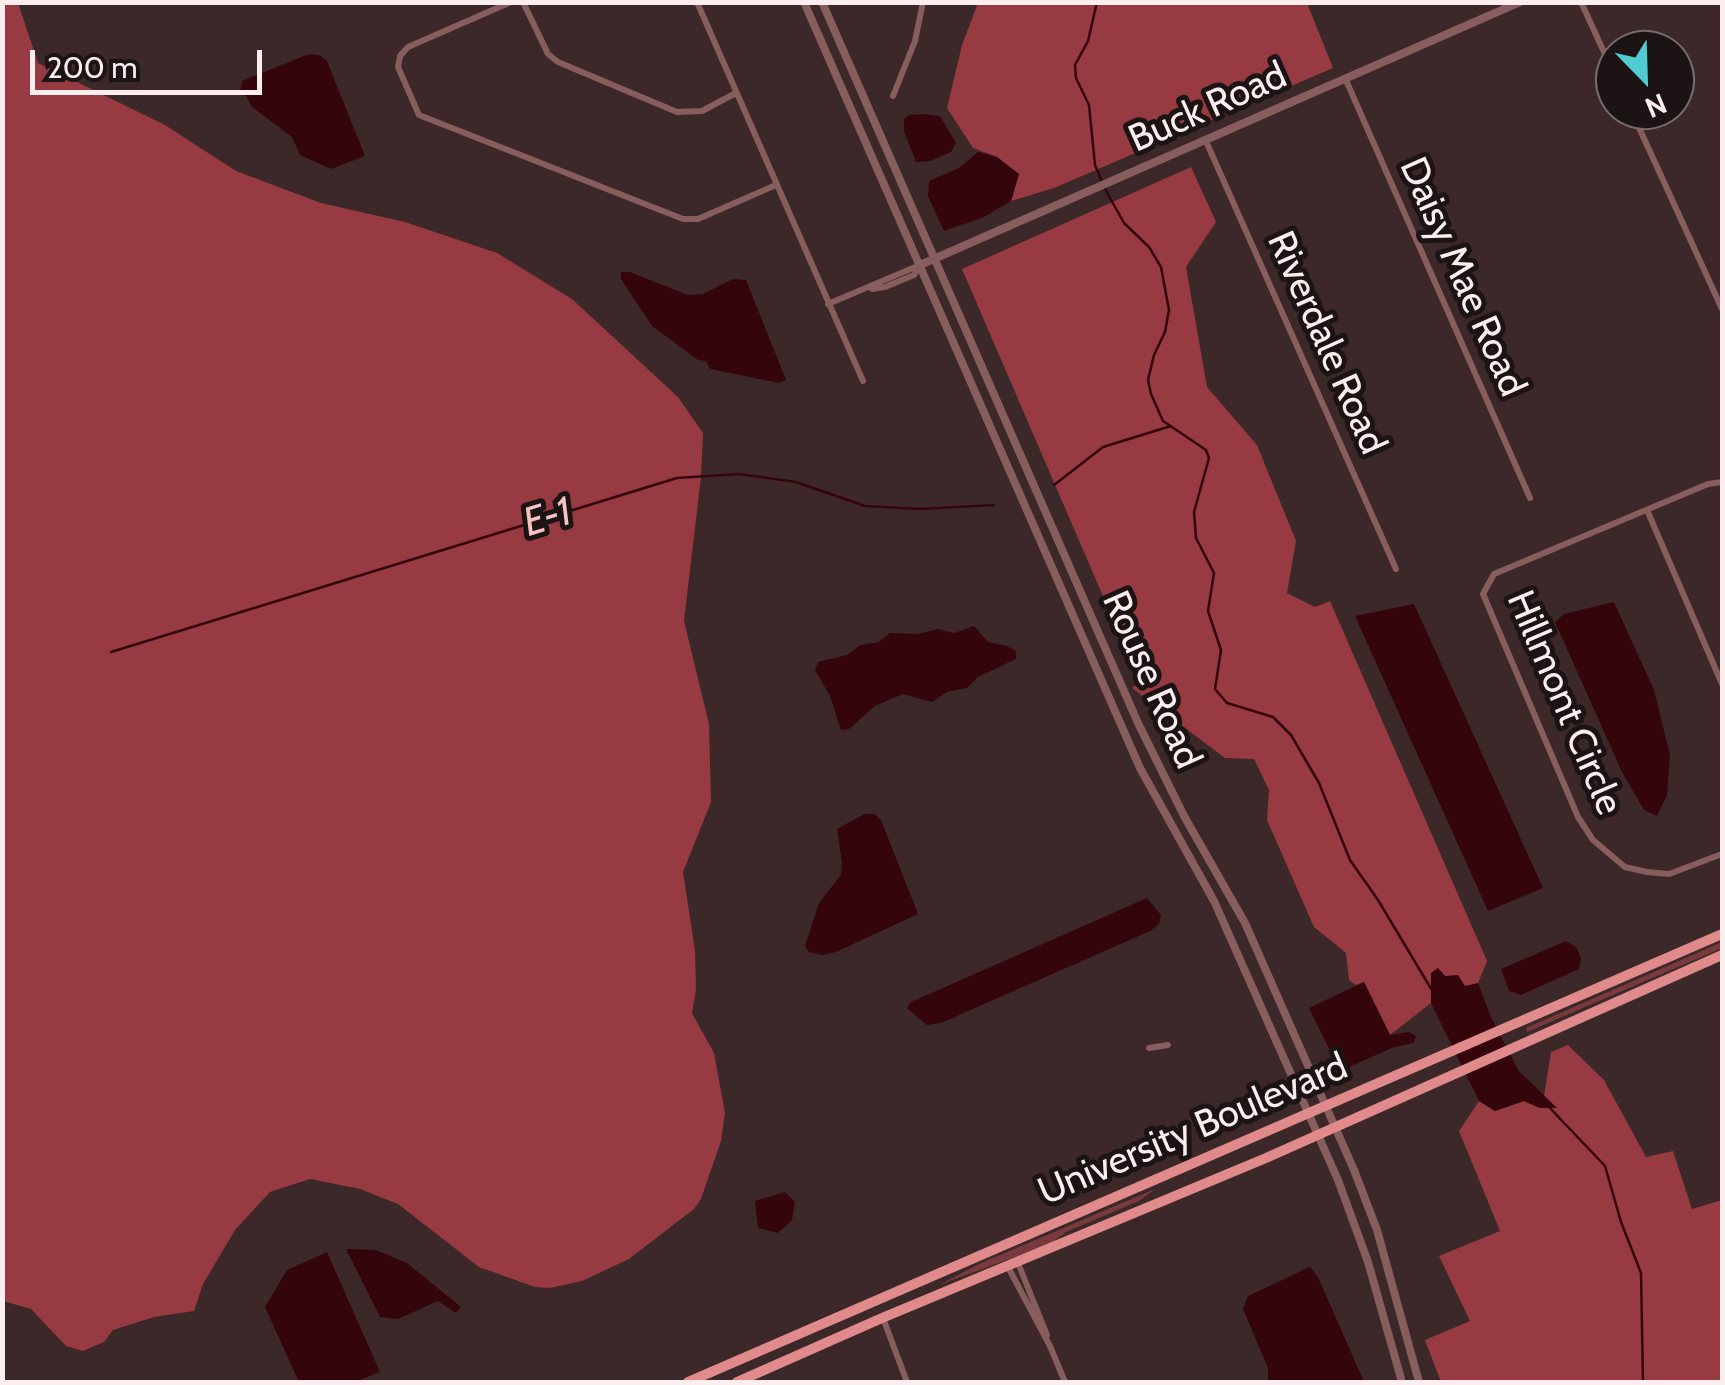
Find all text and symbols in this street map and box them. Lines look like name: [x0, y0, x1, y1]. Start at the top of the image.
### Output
scale bar: [35, 30, 268, 92]
north arrow: [1595, 30, 1695, 130]
text: 200 m: [47, 49, 138, 86]
street label: Buck Road: [1122, 53, 1294, 163]
text: N: [1640, 86, 1672, 125]
street label: Daisy Mae Road: [1389, 151, 1535, 403]
street label: Riverdale Road: [1257, 225, 1395, 461]
water label: E-1: [518, 488, 578, 548]
street label: Rouse Road: [1092, 584, 1210, 776]
street label: Hillmont Circle: [1496, 584, 1632, 822]
street label: University Boulevard: [1032, 1044, 1354, 1216]

